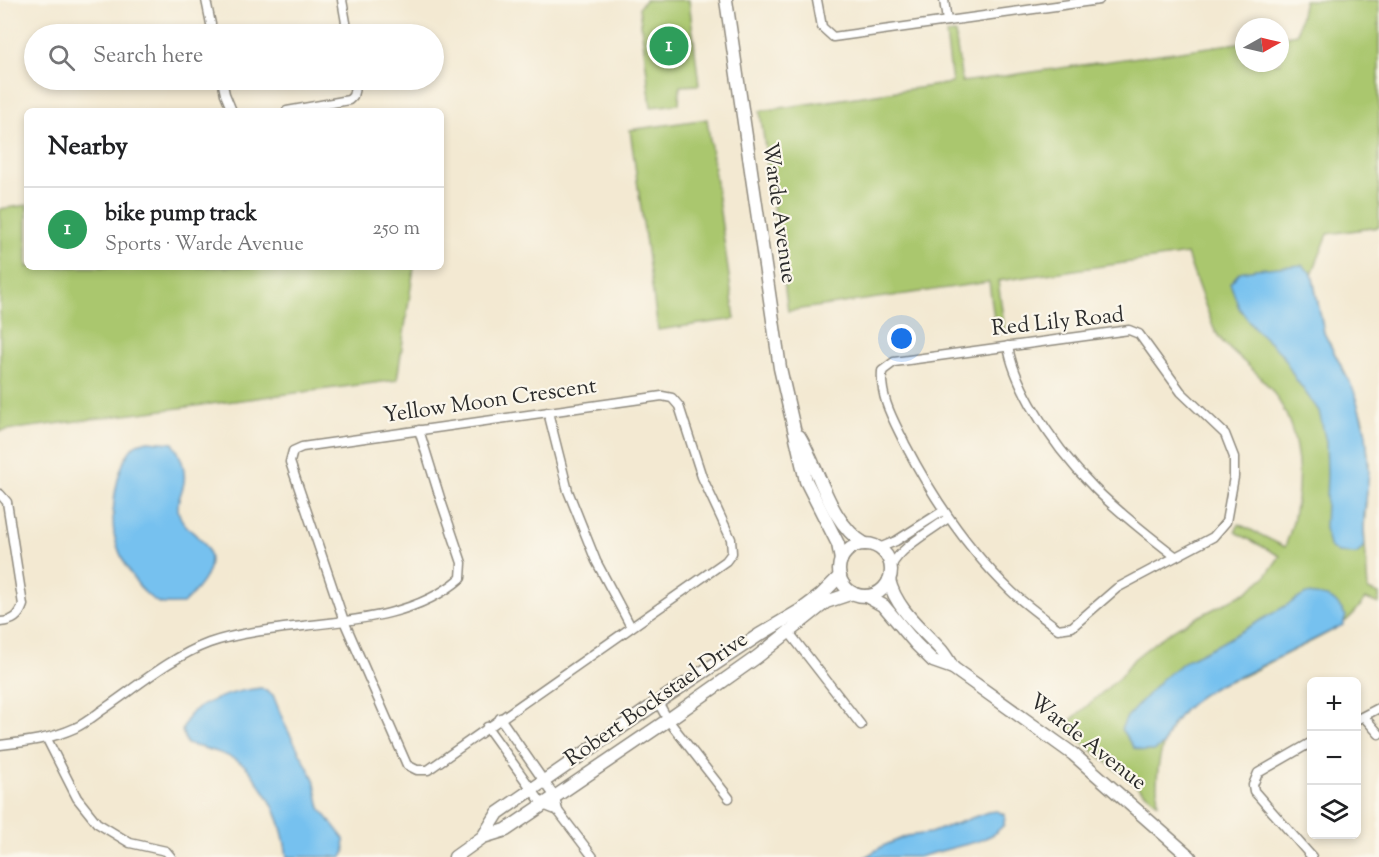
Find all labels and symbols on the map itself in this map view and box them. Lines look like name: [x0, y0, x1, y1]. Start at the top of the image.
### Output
north arrow: [1235, 18, 1289, 72]
pin: 1: [650, 24, 688, 68]
street label: Warde Avenue: [752, 141, 804, 285]
street label: Red Lily Road: [990, 300, 1126, 346]
your location: [887, 324, 916, 353]
street label: Yellow Moon Crescent: [381, 371, 599, 433]
street label: Robert Bockstael Drive: [559, 625, 755, 775]
street label: Warde Avenue: [1021, 687, 1153, 799]

